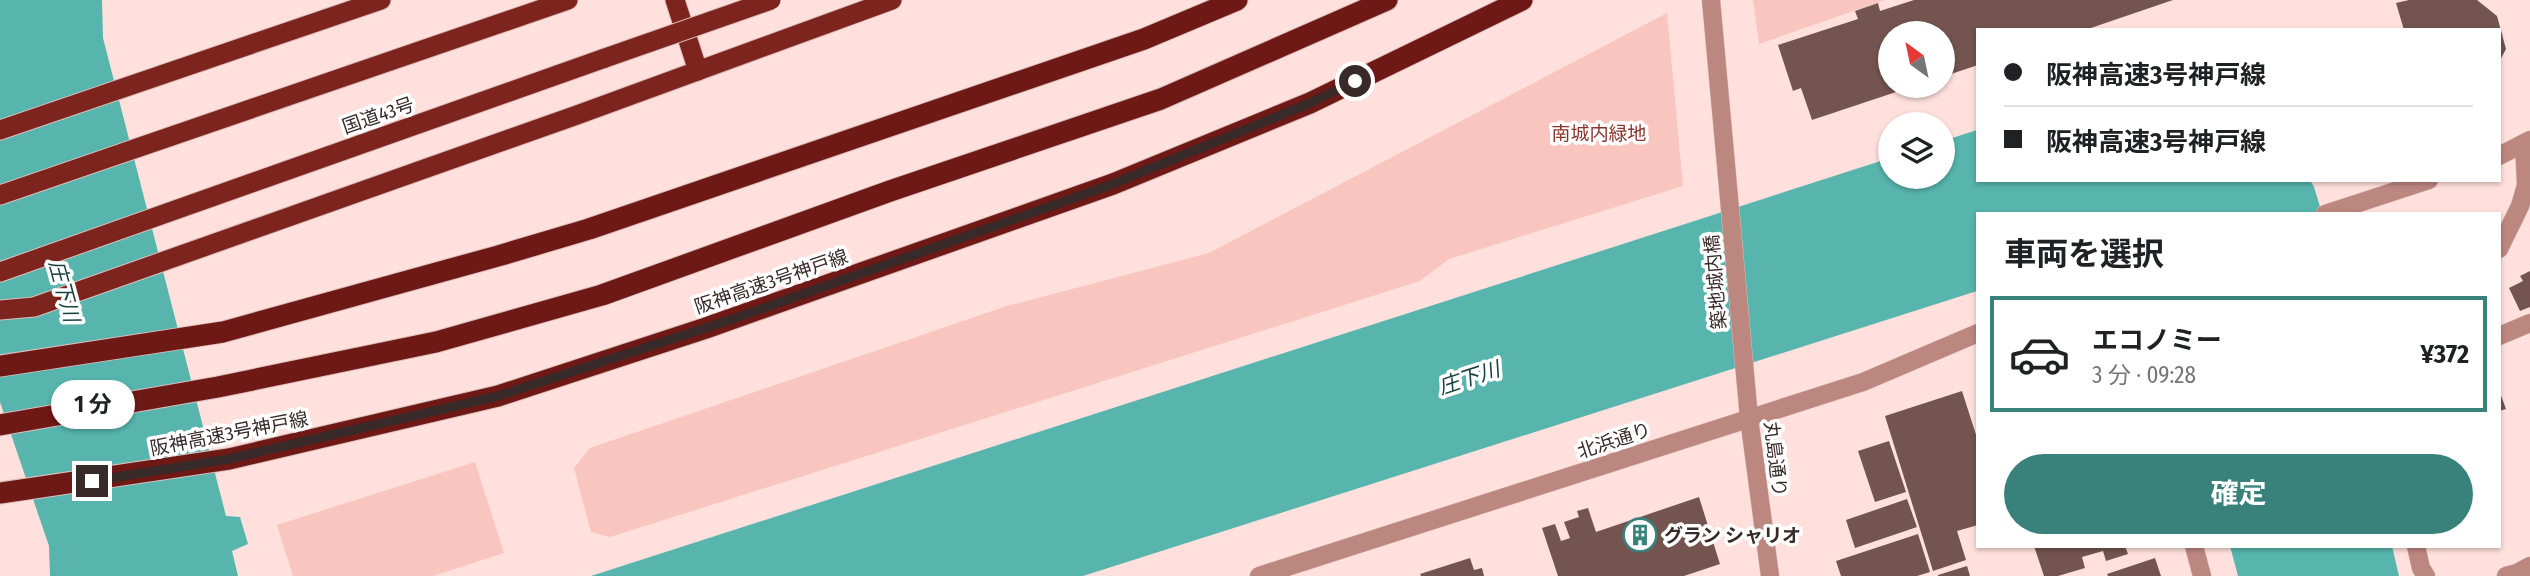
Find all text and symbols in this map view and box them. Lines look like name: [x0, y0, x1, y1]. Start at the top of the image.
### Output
north arrow: [1878, 21, 1955, 98]
map controls: [1878, 21, 1955, 189]
text: 阪神高速3号神戸線: [2046, 60, 2266, 91]
route start: [1339, 65, 1371, 97]
street label: 国道43号: [339, 92, 417, 138]
button: layers: [1878, 112, 1955, 189]
park label: 南城内緑地: [1551, 122, 1647, 145]
text: 阪神高速3号神戸線: [2046, 127, 2266, 158]
street label: 築地城内橋: [1700, 234, 1731, 330]
text: 車両を選択: [2004, 235, 2164, 273]
street label: 阪神高速3号神戸線: [692, 244, 851, 318]
water label: 庄下川: [43, 257, 85, 327]
icon: car: [2008, 323, 2071, 386]
text: エコノミー: [2092, 325, 2222, 356]
text: ¥372: [2421, 339, 2469, 370]
water label: 庄下川: [1435, 355, 1505, 400]
text: 3 分 · 09:28: [2092, 361, 2196, 389]
callout: 1 分: [50, 379, 134, 428]
text: 1 分: [74, 390, 112, 418]
street label: 阪神高速3号神戸線: [148, 407, 310, 460]
street label: 北浜通り: [1574, 418, 1654, 463]
street label: 丸島通り: [1759, 420, 1792, 498]
button: 確定: [2004, 454, 2473, 534]
route end: [76, 465, 108, 497]
building icon: グラン シャリオ: [1621, 516, 1659, 554]
place label: グラン シャリオ: [1664, 524, 1801, 547]

